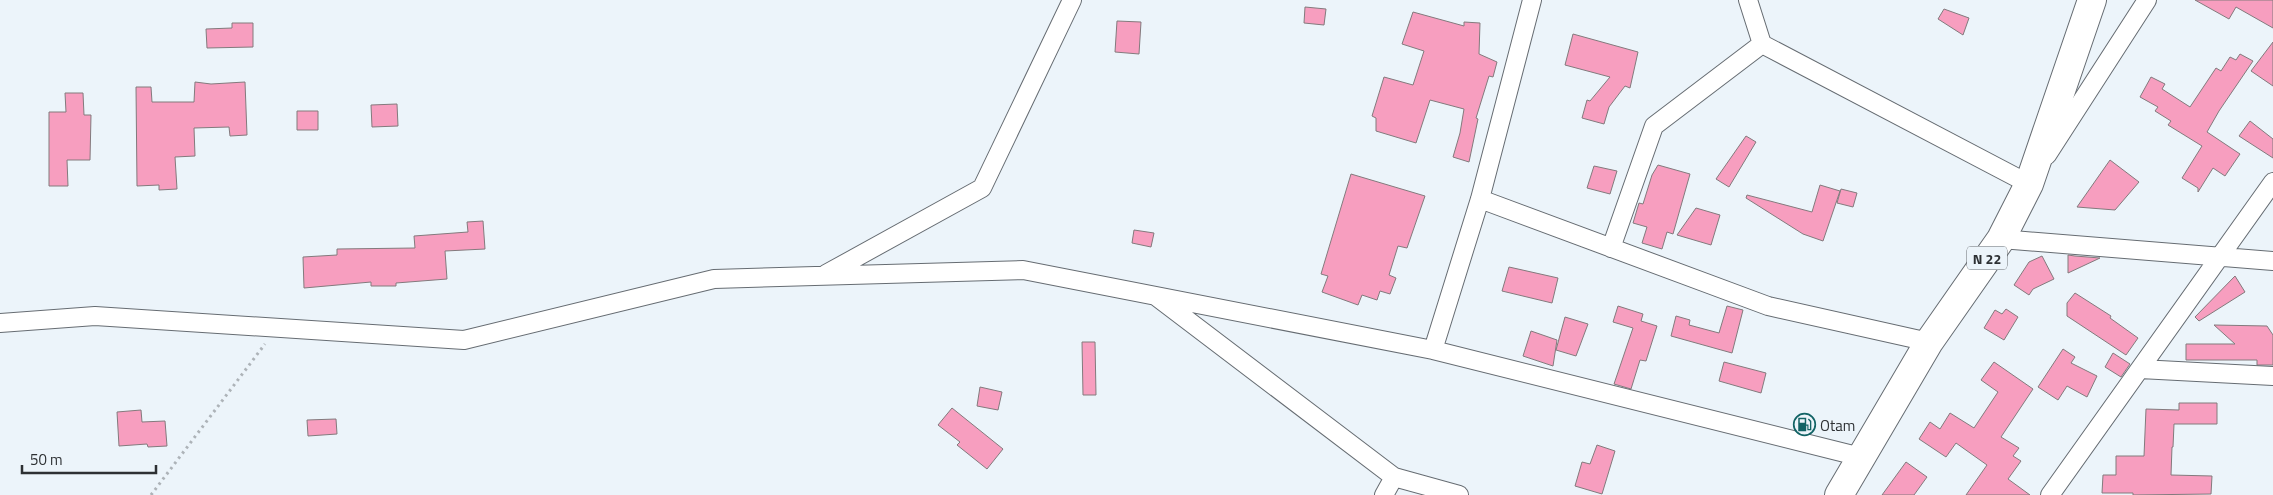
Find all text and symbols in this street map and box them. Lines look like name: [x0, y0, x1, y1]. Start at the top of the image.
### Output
road number: N 22: [1967, 247, 2007, 270]
fuel station icon: Otam: [1792, 413, 1816, 437]
place label: Otam: [1820, 414, 1855, 437]
scale bar: [22, 442, 156, 474]
text: 50 m: [30, 448, 63, 471]

